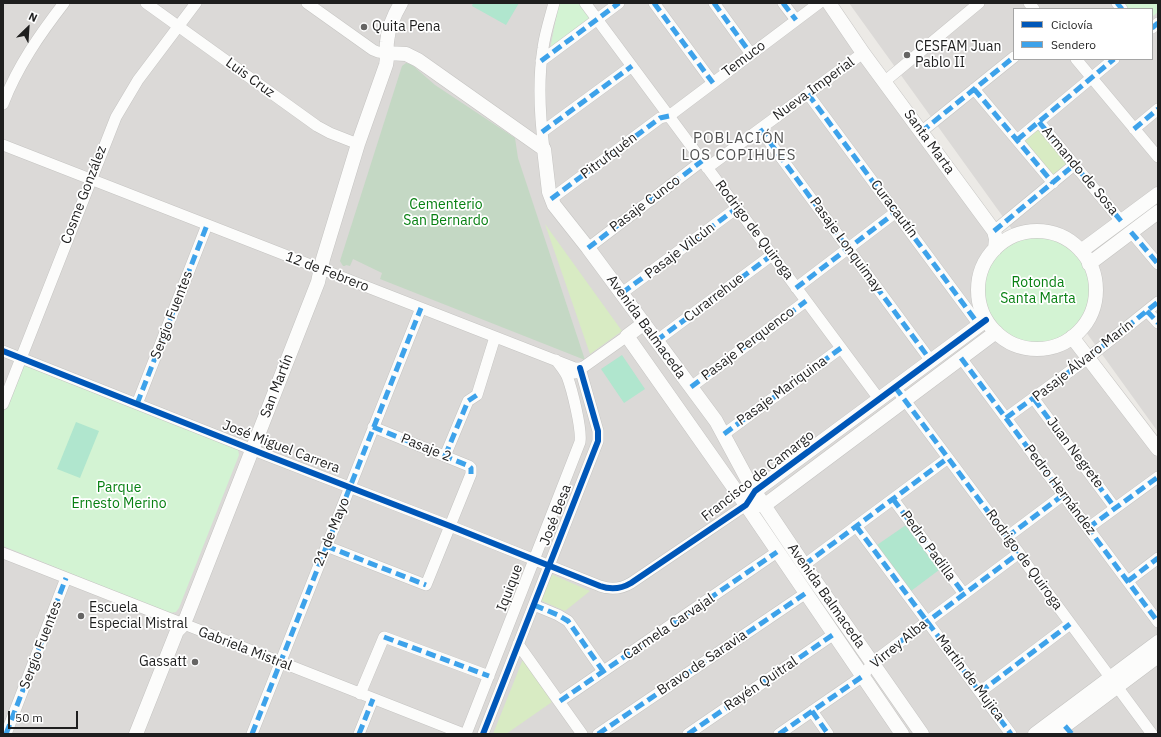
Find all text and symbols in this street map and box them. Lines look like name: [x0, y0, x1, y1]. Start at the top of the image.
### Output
north arrow: [8, 8, 48, 48]
legend: [1013, 8, 1153, 60]
text: N: [27, 9, 40, 25]
text: Ciclovía: [1051, 17, 1093, 32]
place label: Quita Pena: [372, 19, 440, 35]
marker: Quita Pena: [359, 22, 369, 32]
street label: Temuco: [719, 37, 769, 81]
text: Sendero: [1051, 37, 1096, 52]
place label: CESFAM Juan Pablo II: [915, 39, 1001, 72]
marker: CESFAM Juan Pablo II: [902, 50, 912, 60]
street label: Nueva Imperial: [770, 54, 858, 124]
street label: Luis Cruz: [222, 55, 278, 101]
street label: Santa Marta: [900, 106, 958, 178]
street label: Armando de Sosa: [1038, 123, 1122, 219]
street label: Pitrufquén: [578, 129, 640, 183]
district label: POBLACIÓN LOS COPIHUES: [681, 130, 797, 165]
street label: Cosme González: [58, 143, 110, 247]
street label: Pasaje Cunco: [606, 172, 684, 236]
street label: Rodrigo de Quiroga: [711, 177, 797, 283]
street label: Curacautín: [867, 177, 921, 241]
street label: Pasaje Lonquimay: [806, 194, 886, 296]
park label: Cementerio San Bernardo: [403, 197, 489, 230]
street label: Pasaje Vilcún: [642, 219, 718, 283]
street label: 12 de Febrero: [283, 248, 371, 296]
street label: Sergio Fuentes: [147, 269, 197, 361]
street label: Curarrehue: [681, 270, 747, 326]
street label: Avenida Balmaceda: [603, 272, 689, 382]
park label: Rotonda Santa Marta: [1000, 275, 1076, 308]
street label: Pasaje Perquenco: [698, 304, 798, 384]
street label: Pasaje Álvaro Marín: [1029, 316, 1137, 406]
street label: San Martín: [257, 352, 297, 420]
street label: Pasaje Mariquina: [734, 353, 830, 429]
street label: Juan Negrete: [1043, 414, 1107, 492]
street label: José Miguel Carrera: [220, 417, 342, 477]
street label: Francisco de Camargo: [698, 427, 818, 525]
street label: Pasaje 2: [398, 430, 454, 466]
street label: Pedro Hernández: [1021, 442, 1099, 538]
park label: Parque Ernesto Merino: [71, 480, 167, 512]
street label: José Besa: [537, 482, 575, 548]
street label: 21 de Mayo: [311, 495, 353, 569]
street label: Rodrigo de Quiroga: [982, 507, 1066, 613]
street label: Pedro Padilla: [897, 508, 959, 584]
street label: Avenida Balmaceda: [784, 540, 868, 652]
street label: Iquique: [493, 562, 527, 614]
street label: Carmela Carvajal: [620, 590, 718, 664]
street label: Sergio Fuentes: [16, 599, 66, 691]
place label: Escuela Especial Mistral: [89, 600, 188, 632]
marker: Escuela Especial Mistral: [76, 611, 86, 621]
street label: Virrey Alba: [867, 616, 931, 672]
street label: Gabriela Mistral: [196, 623, 294, 675]
street label: Bravo de Saravia: [654, 627, 750, 699]
street label: Martín de Mujica: [932, 632, 1008, 724]
street label: Rayén Quitral: [721, 653, 801, 715]
place label: Gassatt: [139, 654, 187, 670]
marker: Gassatt: [190, 657, 200, 667]
scale bar: [10, 703, 80, 729]
text: 50 m: [15, 710, 43, 725]

